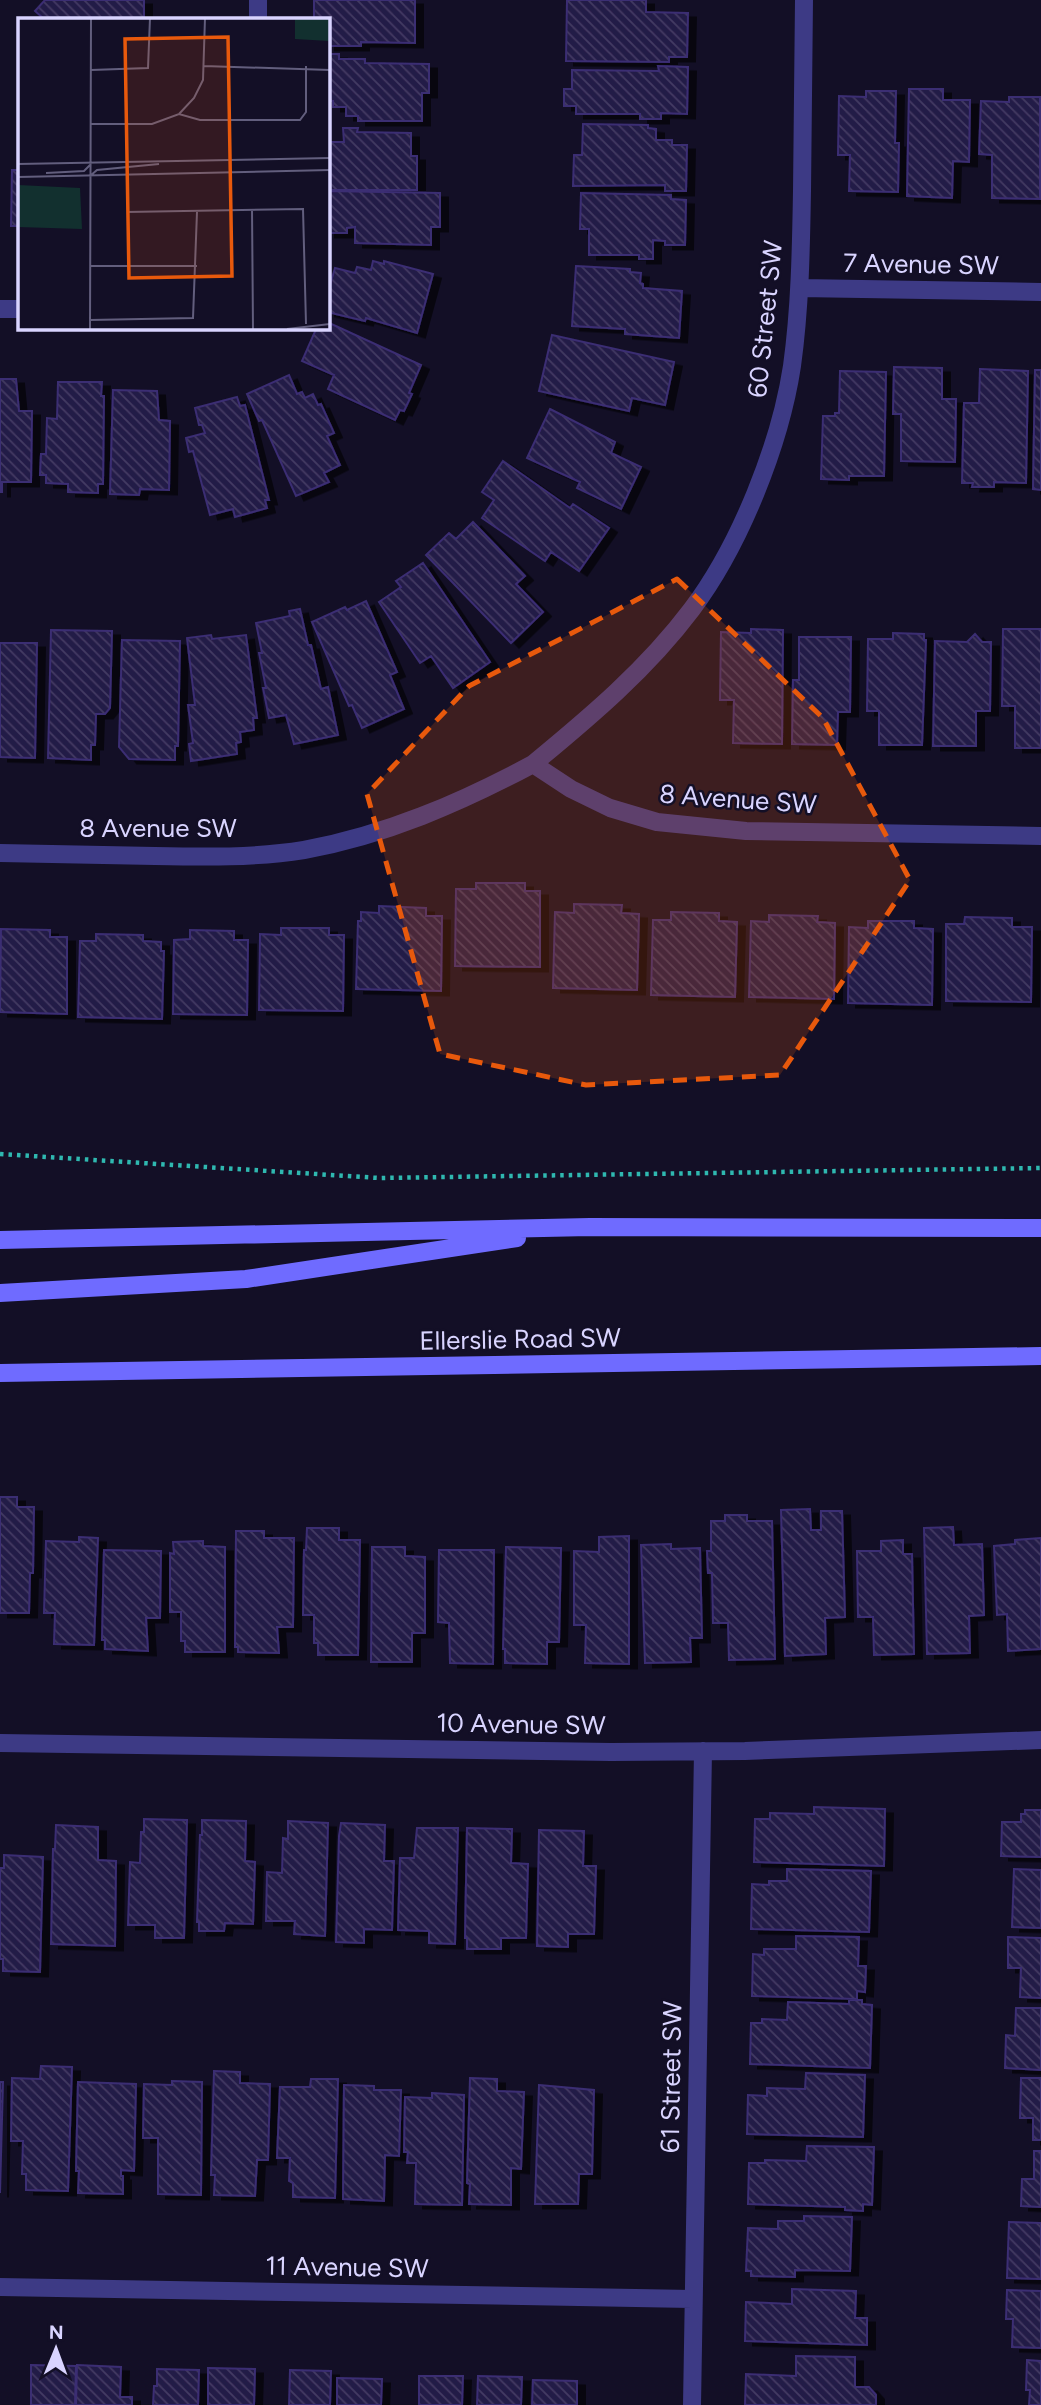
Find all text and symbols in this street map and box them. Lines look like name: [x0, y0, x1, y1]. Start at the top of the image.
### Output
inset map: [18, 18, 329, 329]
street label: 60 Street SW: [741, 239, 789, 399]
street label: 7 Avenue SW: [843, 247, 999, 281]
street label: 8 Avenue SW: [658, 778, 818, 820]
street label: 8 Avenue SW: [79, 812, 237, 844]
street label: Ellerslie Road SW: [419, 1321, 621, 1357]
street label: 10 Avenue SW: [436, 1707, 606, 1741]
street label: 61 Street SW: [654, 2001, 688, 2153]
street label: 11 Avenue SW: [265, 2250, 429, 2284]
north arrow: [21, 2314, 91, 2384]
text: N: [49, 2321, 64, 2344]

